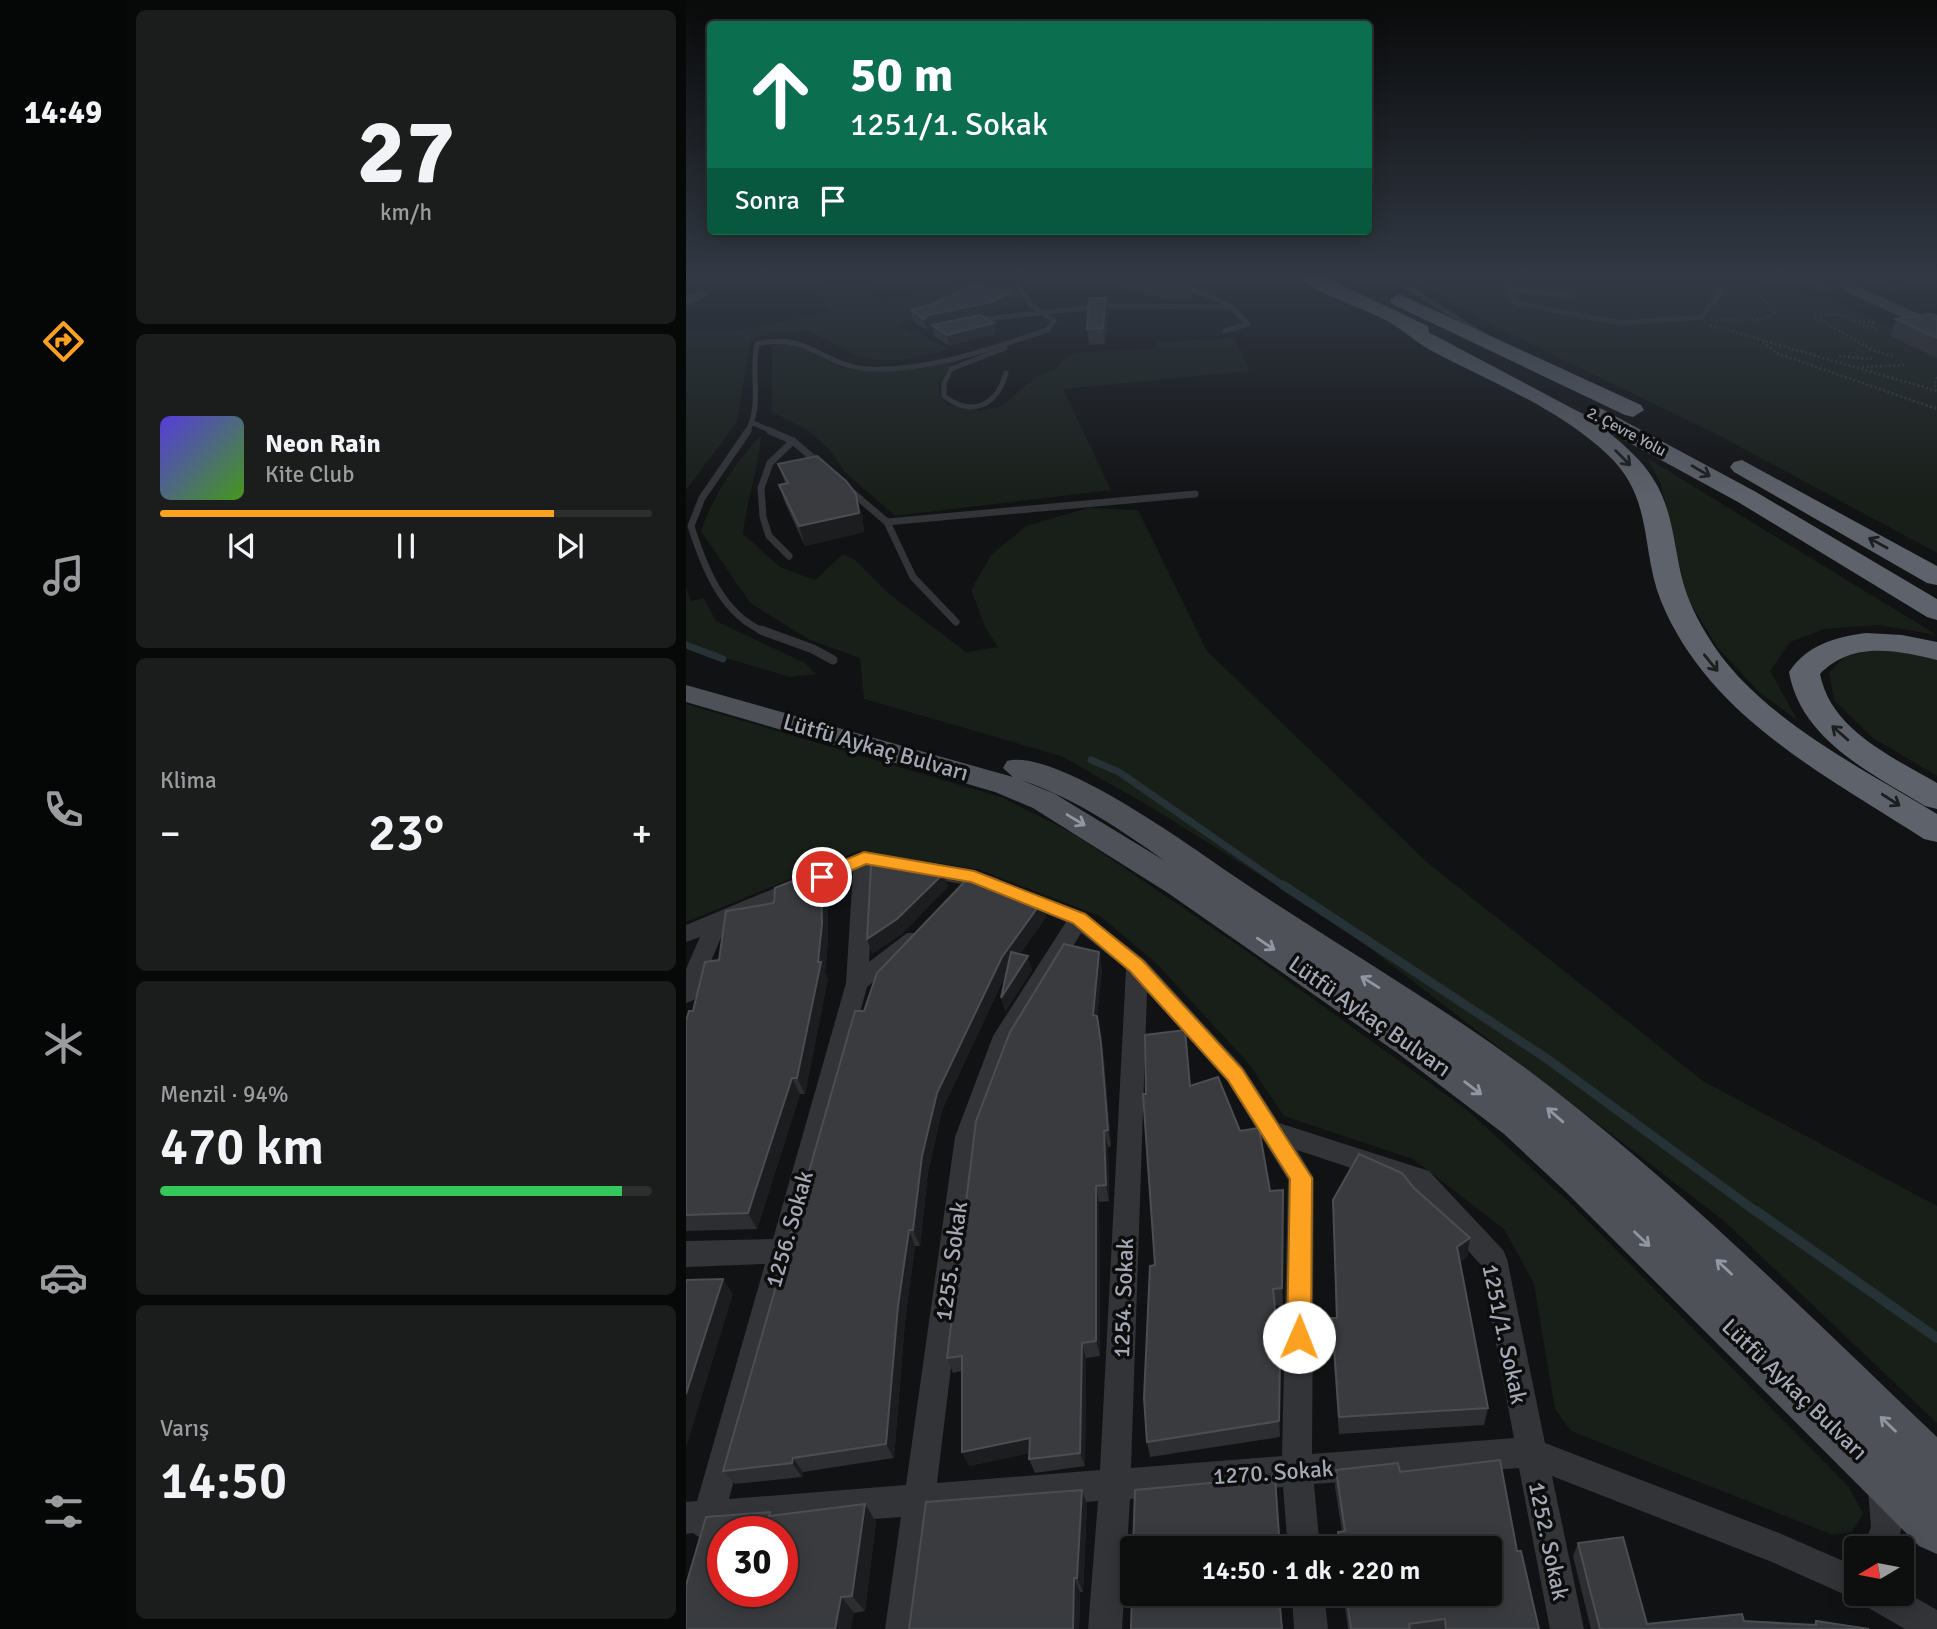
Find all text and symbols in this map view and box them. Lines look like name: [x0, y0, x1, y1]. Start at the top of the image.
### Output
text: 50 m: [850, 45, 953, 105]
icon: ahead: [735, 49, 826, 140]
text: 14:49: [24, 93, 102, 132]
text: 27: [357, 96, 455, 209]
text: 1251/1. Sokak: [850, 105, 1048, 144]
icon: arrive: [814, 182, 852, 220]
text: Sonra: [735, 185, 800, 217]
text: km/h: [380, 198, 432, 227]
icon: directions: [39, 317, 88, 366]
street label: 2. Çevre Yolu: [1583, 403, 1670, 461]
text: Neon Rain: [265, 428, 381, 460]
one-way arrow: [1615, 449, 1632, 466]
text: Kite Club: [265, 460, 354, 489]
one-way arrow: [1691, 464, 1711, 478]
icon: previous: [223, 527, 261, 565]
icon: pause: [387, 527, 425, 565]
icon: next: [551, 527, 589, 565]
one-way arrow: [1868, 536, 1889, 549]
icon: music: [39, 551, 88, 600]
one-way arrow: [1703, 654, 1718, 672]
street label: Lütfü Aykaç Bulvarı: [780, 707, 972, 788]
one-way arrow: [1831, 725, 1849, 741]
text: Klima: [160, 766, 217, 795]
icon: phone: [39, 785, 88, 834]
one-way arrow: [1881, 793, 1900, 808]
text: 23°: [368, 801, 444, 865]
text: −: [160, 810, 181, 857]
text: +: [631, 810, 652, 857]
one-way arrow: [1065, 813, 1085, 827]
pin: [792, 847, 852, 907]
icon: arrive: [803, 858, 841, 896]
one-way arrow: [1256, 937, 1275, 951]
street label: Lütfü Aykaç Bulvarı: [1283, 950, 1456, 1083]
one-way arrow: [1361, 974, 1381, 988]
icon: climate: [39, 1019, 88, 1068]
text: Menzil · 94%: [160, 1080, 289, 1109]
one-way arrow: [1463, 1081, 1482, 1096]
one-way arrow: [1546, 1107, 1564, 1123]
text: 470 km: [160, 1115, 324, 1179]
street label: 1256. Sokak: [759, 1167, 820, 1291]
street label: 1255. Sokak: [929, 1199, 974, 1323]
one-way arrow: [1634, 1231, 1651, 1248]
street label: 1254. Sokak: [1107, 1237, 1140, 1359]
icon: car: [39, 1253, 88, 1302]
one-way arrow: [1716, 1258, 1733, 1275]
street label: 1251/1. Sokak: [1476, 1261, 1534, 1407]
position arrow: [1262, 1300, 1336, 1374]
street label: Lütfü Aykaç Bulvarı: [1716, 1312, 1874, 1466]
text: Varış: [160, 1414, 209, 1443]
one-way arrow: [1880, 1416, 1897, 1433]
text: 14:50: [160, 1449, 287, 1513]
street label: 1270. Sokak: [1212, 1454, 1334, 1491]
street label: 1252. Sokak: [1522, 1479, 1575, 1603]
icon: filters: [39, 1487, 88, 1536]
speed limit sign: 30: [707, 1516, 798, 1607]
north arrow: [1844, 1536, 1914, 1606]
map controls: [1844, 1536, 1914, 1606]
text: 14:50 · 1 dk · 220 m: [1202, 1555, 1420, 1587]

